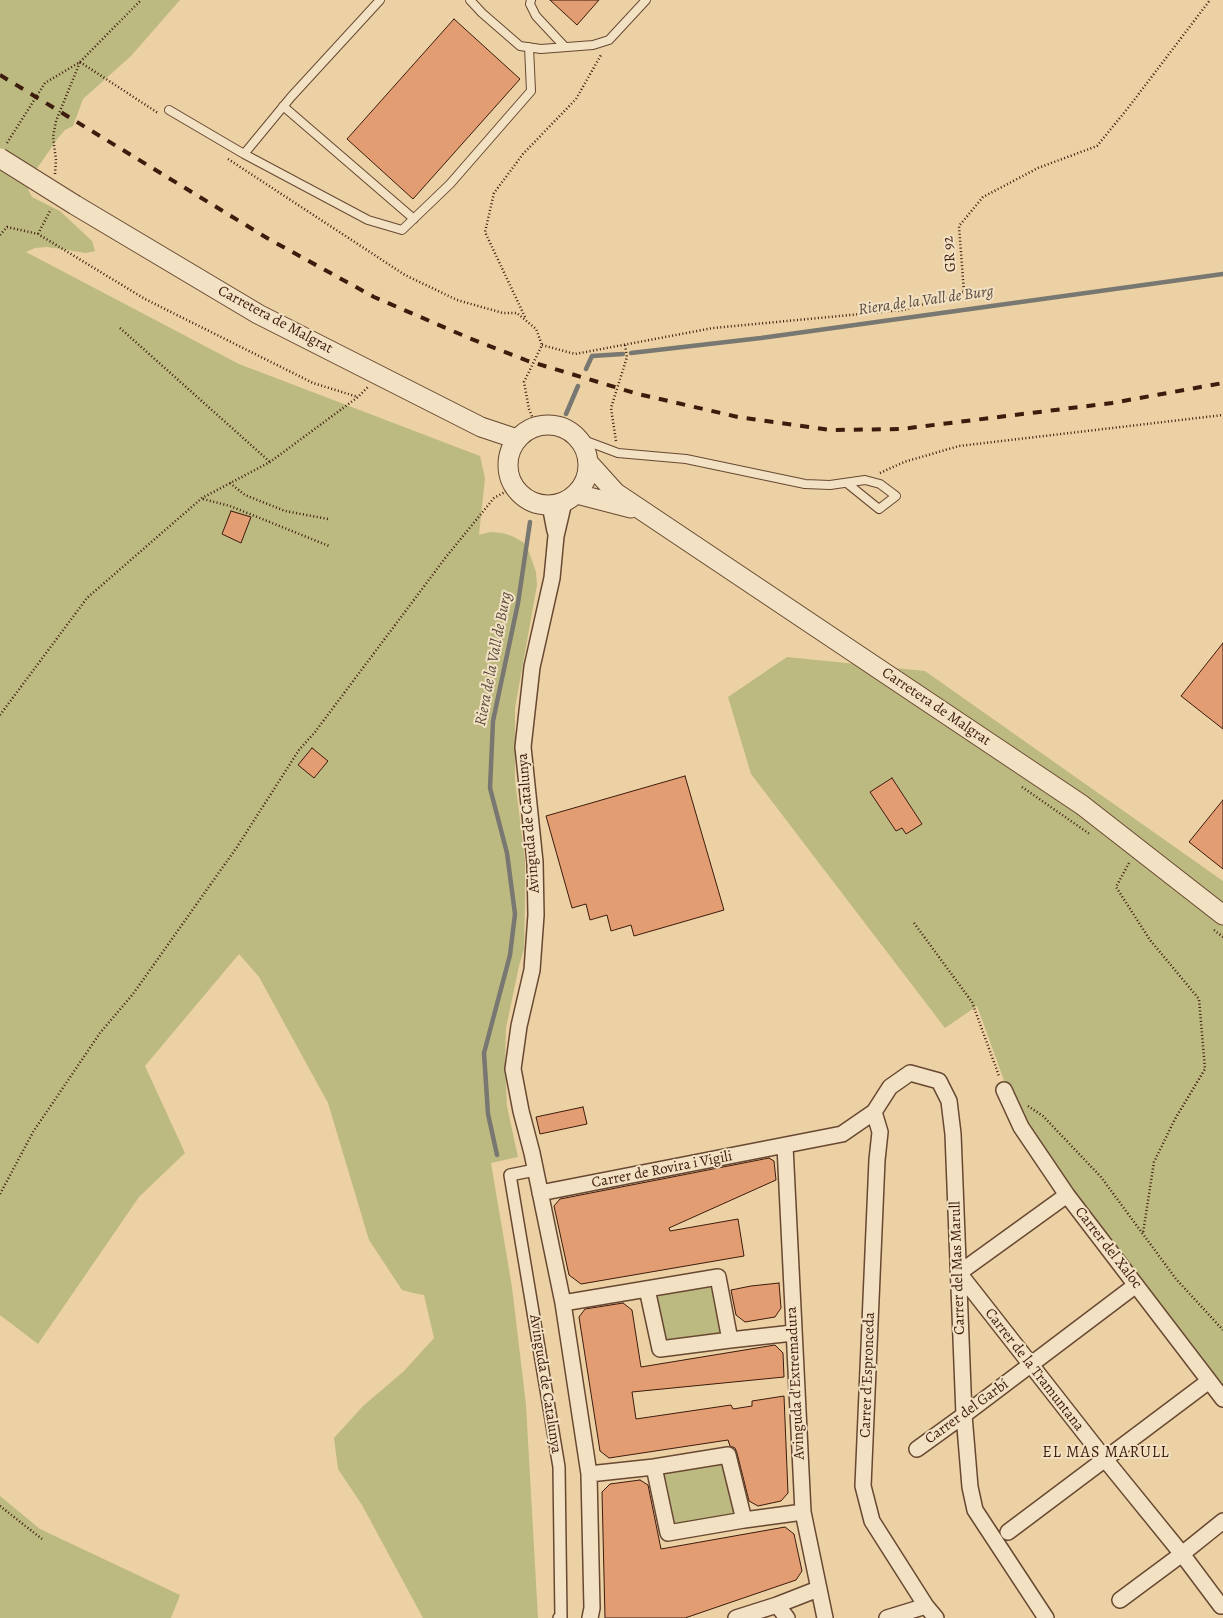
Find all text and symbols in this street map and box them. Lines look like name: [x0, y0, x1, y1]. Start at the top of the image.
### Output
street label: GR 92: [939, 235, 961, 273]
street label: Carretera de Malgrat: [214, 282, 336, 358]
water label: Riera de la Vall de Burg: [857, 282, 995, 320]
water label: Riera de la Vall de Burg: [472, 590, 516, 728]
street label: Carretera de Malgrat: [878, 664, 994, 750]
street label: Avinguda de Catalunya: [514, 752, 544, 894]
street label: Carrer de Rovira i Vigili: [590, 1148, 734, 1192]
street label: Carrer del Mas Marull: [947, 1201, 969, 1335]
street label: Carrer del Xaloc: [1071, 1204, 1145, 1292]
street label: Carrer de la Tramuntana: [980, 1305, 1088, 1435]
street label: Avinguda d'Extremadura: [783, 1306, 809, 1460]
street label: Carrer d'Espronceda: [857, 1312, 879, 1438]
street label: Avinguda de Catalunya: [525, 1313, 565, 1455]
street label: Carrer del Garbí: [922, 1376, 1012, 1448]
district label: EL MAS MARULL: [1041, 1443, 1171, 1463]

